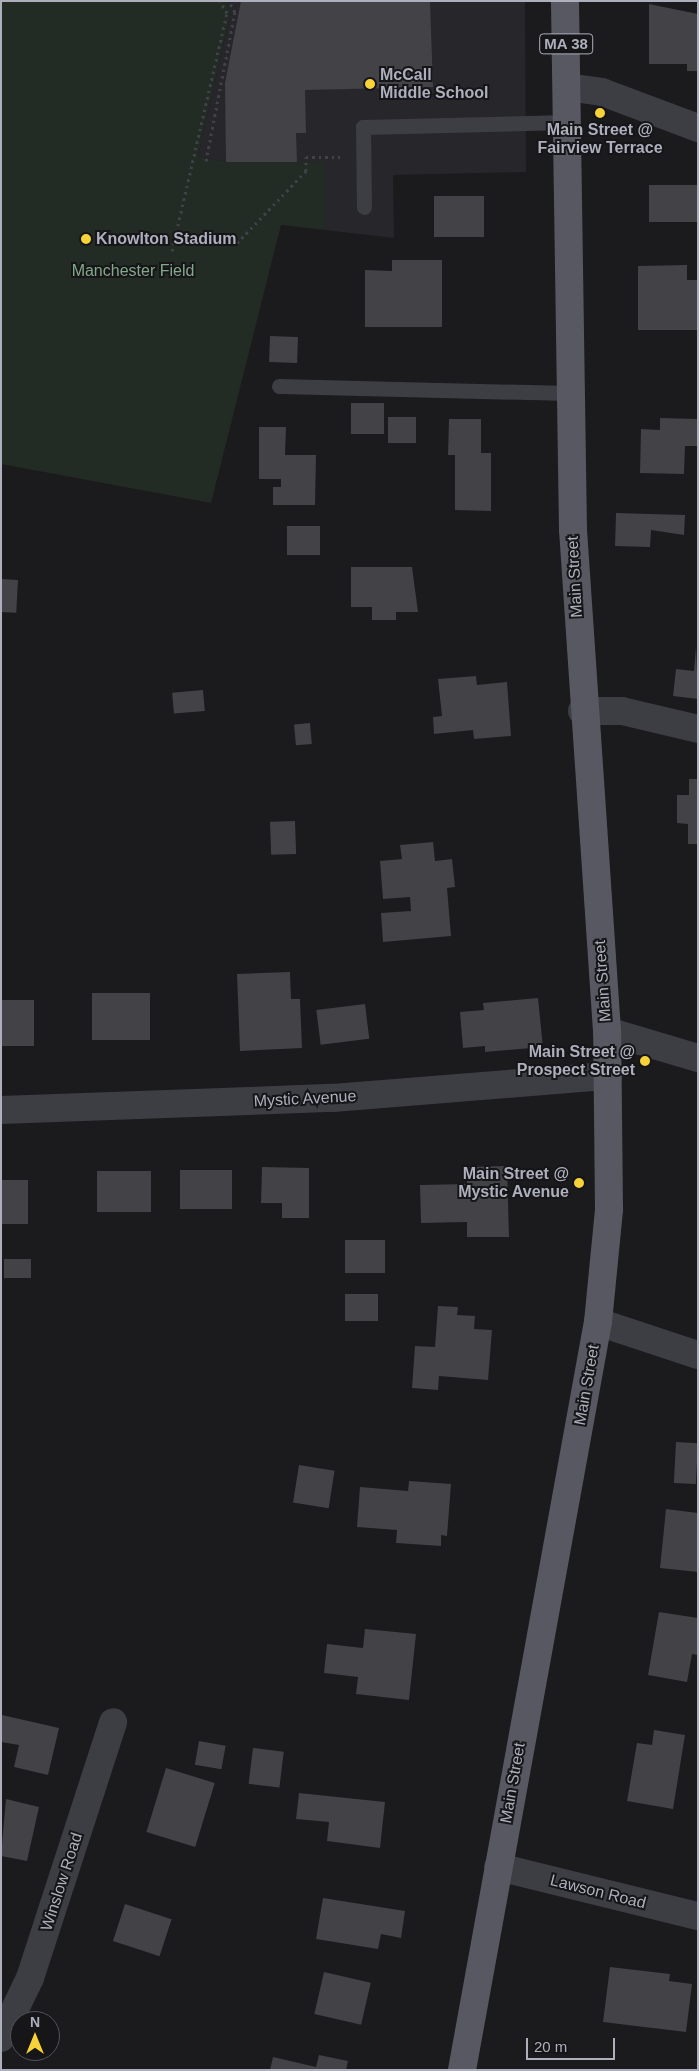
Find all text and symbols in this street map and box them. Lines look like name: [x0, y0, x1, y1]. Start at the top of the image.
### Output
road number: MA 38: [538, 32, 594, 56]
place label: McCall Middle School: [380, 65, 488, 103]
marker: McCall Middle School: [364, 78, 376, 90]
marker: Main Street @ Fairview Terrace: [594, 107, 606, 119]
place label: Main Street @ Fairview Terrace: [537, 120, 663, 158]
place label: Knowlton Stadium: [96, 229, 236, 249]
marker: Knowlton Stadium: [80, 233, 92, 245]
park label: Manchester Field: [72, 261, 194, 281]
street label: Main Street: [563, 536, 587, 618]
street label: Main Street: [591, 940, 615, 1022]
place label: Main Street @ Prospect Street: [517, 1042, 635, 1080]
marker: Main Street @ Prospect Street: [639, 1055, 651, 1067]
street label: Mystic Avenue: [253, 1087, 357, 1111]
place label: Main Street @ Mystic Avenue: [458, 1164, 569, 1202]
marker: Main Street @ Mystic Avenue: [573, 1177, 585, 1189]
street label: Main Street: [570, 1343, 604, 1427]
street label: Main Street: [496, 1741, 530, 1825]
street label: Winslow Road: [37, 1830, 87, 1934]
street label: Lawson Road: [548, 1871, 648, 1913]
north arrow: [10, 2011, 60, 2061]
text: N: [30, 2014, 40, 2030]
scale bar: [529, 2028, 618, 2060]
text: 20 m: [534, 2038, 567, 2055]

